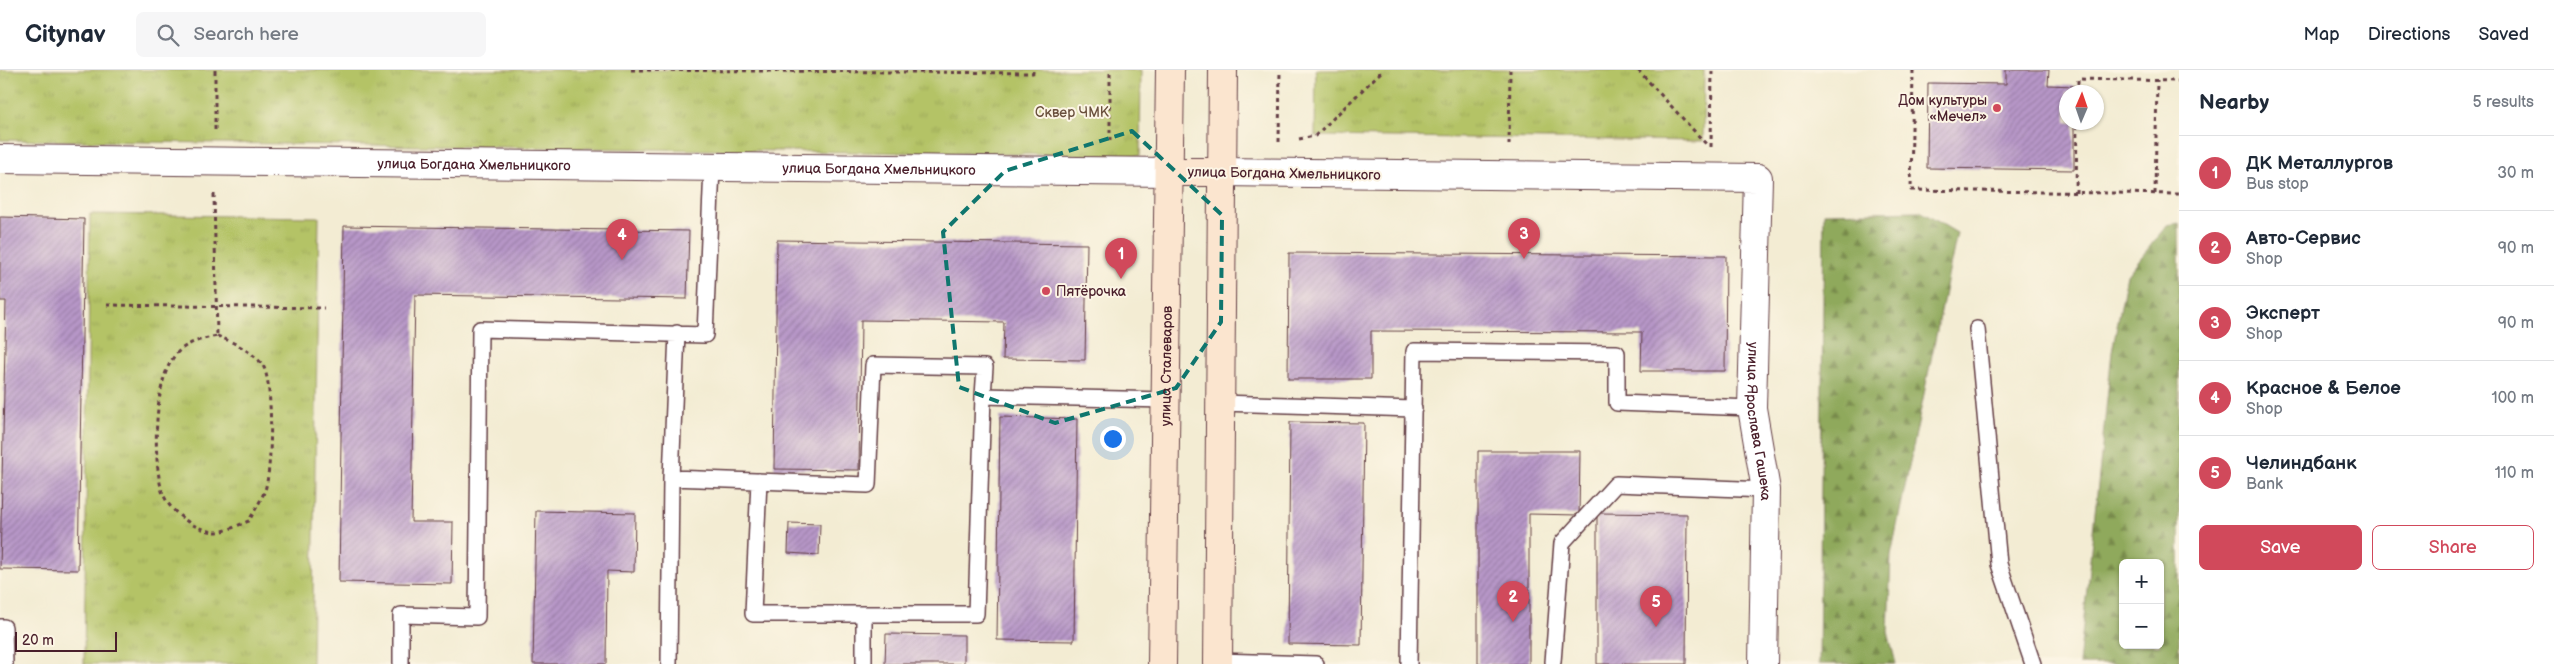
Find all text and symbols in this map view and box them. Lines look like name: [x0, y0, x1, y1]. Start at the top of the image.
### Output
search box: [136, 12, 486, 57]
text: Citynav: [25, 20, 106, 49]
icon: search: [154, 21, 182, 49]
text: Search here: [194, 23, 299, 46]
text: Map: [2304, 24, 2340, 45]
text: Directions: [2368, 24, 2450, 45]
text: Saved: [2478, 24, 2529, 45]
north arrow: [2059, 85, 2104, 130]
text: Nearby: [2199, 90, 2269, 115]
place label: Дом культуры «Мечел»: [1898, 92, 1987, 125]
text: 5 results: [2472, 93, 2534, 112]
marker: Дом культуры «Мечел»: [1991, 102, 2003, 114]
park label: Сквер ЧМК: [1035, 104, 1110, 121]
text: ДК Металлургов: [2246, 152, 2393, 175]
street label: улица Богдана Хмельницкого: [377, 155, 571, 174]
street label: улица Богдана Хмельницкого: [782, 160, 976, 179]
street label: улица Богдана Хмельницкого: [1187, 163, 1381, 184]
text: 1: [2212, 164, 2218, 183]
text: 30 m: [2497, 164, 2534, 183]
text: Bus stop: [2246, 175, 2309, 194]
pin: 3: [1508, 218, 1540, 259]
pin: 4: [606, 219, 638, 260]
text: Авто-Сервис: [2246, 227, 2361, 250]
pin: 1: [1105, 238, 1137, 279]
text: 2: [2210, 239, 2220, 258]
text: 90 m: [2498, 239, 2534, 258]
text: Shop: [2246, 250, 2283, 269]
place label: Пятёрочка: [1056, 283, 1127, 300]
marker: Пятёрочка: [1040, 285, 1052, 297]
text: Эксперт: [2246, 302, 2320, 325]
street label: улица Сталеваров: [1157, 305, 1176, 426]
text: 3: [2210, 314, 2220, 333]
text: 90 m: [2498, 314, 2534, 333]
text: Shop: [2246, 325, 2283, 344]
street label: улица Ярослава Гашека: [1743, 342, 1774, 502]
text: Красное & Белое: [2246, 377, 2401, 400]
text: 4: [2210, 389, 2220, 408]
text: 100 m: [2491, 389, 2534, 408]
text: Shop: [2246, 400, 2283, 419]
your location: [1100, 426, 1126, 452]
text: Челиндбанк: [2246, 452, 2357, 475]
text: 5: [2210, 464, 2220, 483]
text: 110 m: [2495, 464, 2534, 483]
text: Bank: [2246, 475, 2283, 494]
button: Save: [2199, 525, 2362, 570]
button: Share: [2372, 525, 2534, 570]
map controls: [2119, 559, 2164, 649]
button: +: [2119, 559, 2164, 604]
pin: 2: [1497, 581, 1529, 622]
pin: 5: [1640, 586, 1672, 627]
button: −: [2119, 604, 2164, 649]
scale bar: [15, 629, 118, 652]
text: 20 m: [22, 632, 54, 649]

